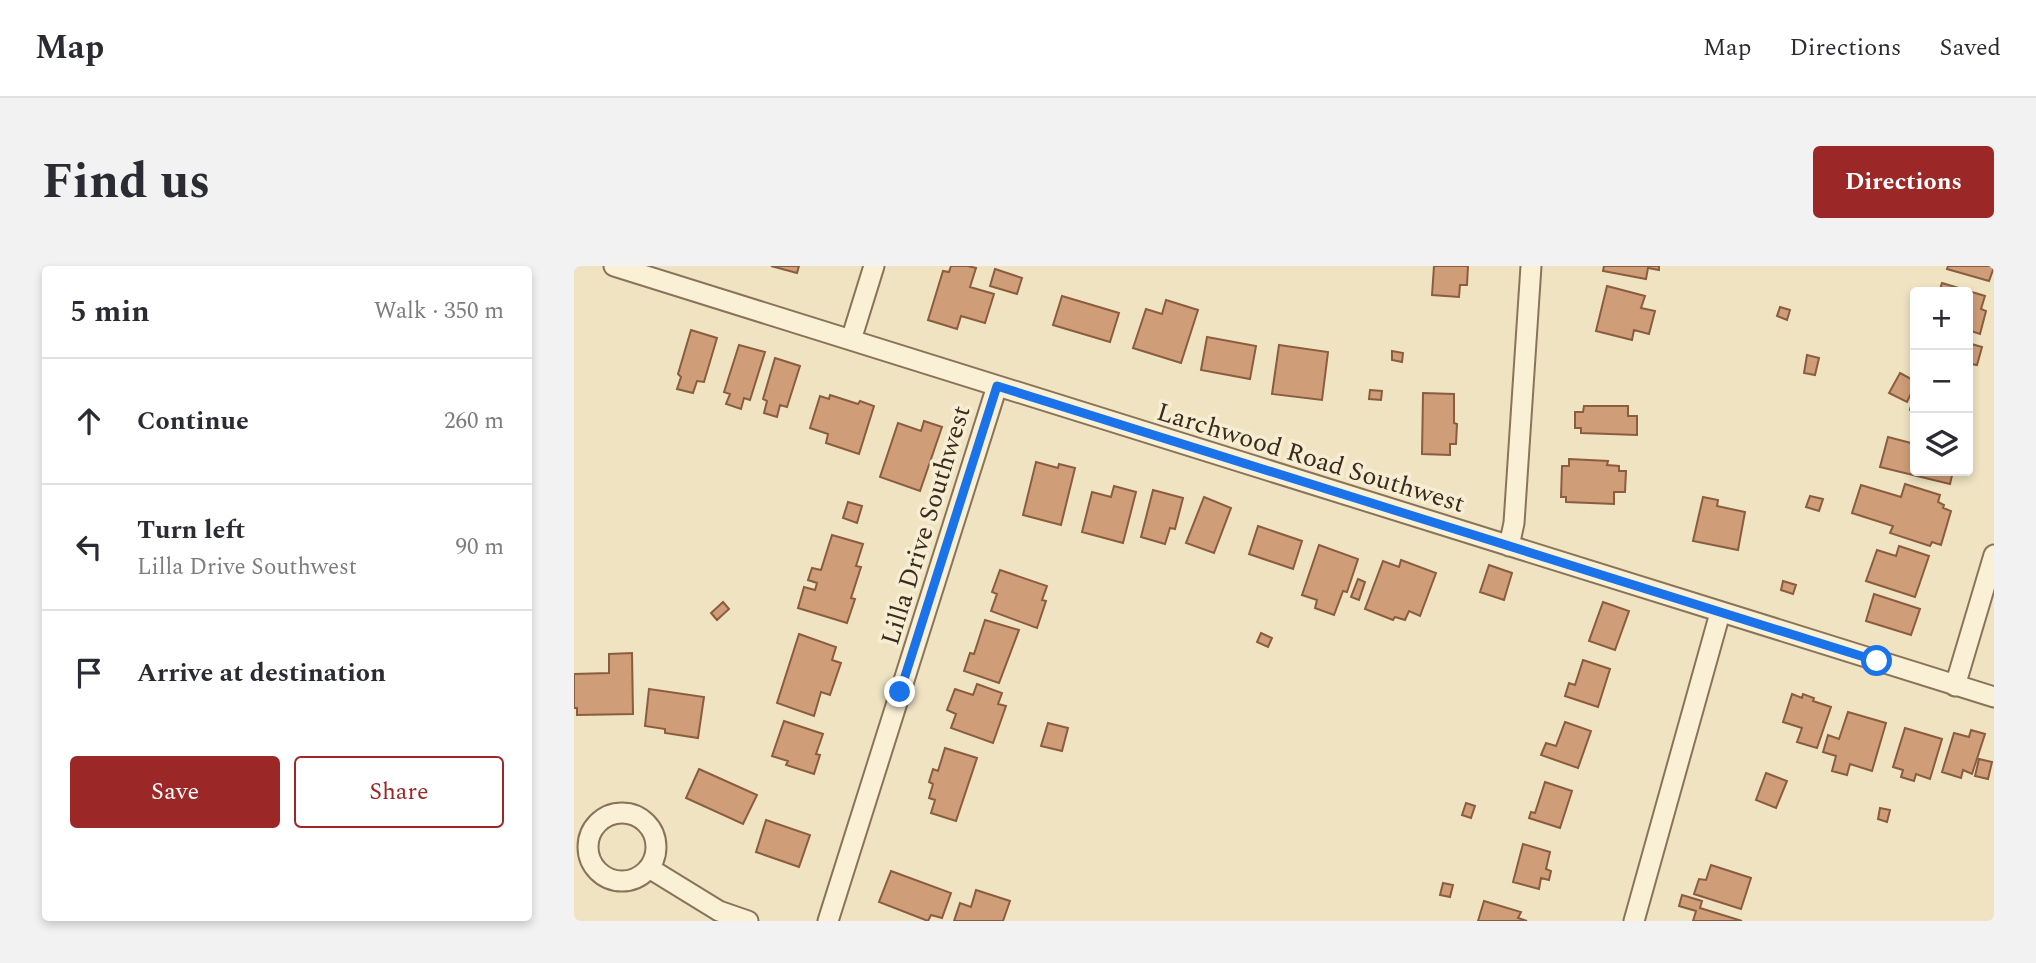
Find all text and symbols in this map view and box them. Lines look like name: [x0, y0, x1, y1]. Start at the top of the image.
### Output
text: Map: [35, 23, 104, 73]
text: Map: [1703, 30, 1751, 66]
text: Directions: [1789, 30, 1901, 66]
text: Saved: [1939, 30, 2001, 66]
text: Find us: [42, 145, 210, 220]
button: Directions: [1813, 146, 1994, 218]
map controls: [1910, 287, 1973, 476]
button: +: [1910, 287, 1973, 350]
text: 5 min: [70, 289, 150, 335]
text: Walk · 350 m: [374, 294, 504, 329]
button: −: [1910, 350, 1973, 413]
street label: Larchwood Road Southwest: [1152, 392, 1470, 524]
text: Continue: [137, 401, 249, 441]
street label: Lilla Drive Southwest: [870, 401, 981, 650]
icon: ahead: [70, 402, 108, 440]
text: 260 m: [444, 404, 504, 439]
button: layers: [1910, 413, 1973, 476]
text: Turn left: [137, 510, 245, 550]
icon: left: [70, 528, 108, 566]
text: 90 m: [455, 530, 504, 565]
text: Lilla Drive Southwest: [137, 550, 357, 585]
route start: [1861, 645, 1892, 676]
text: Arrive at destination: [137, 653, 386, 693]
icon: arrive: [70, 654, 108, 692]
route end: [884, 676, 915, 707]
button: Save: [70, 756, 280, 828]
button: Share: [294, 756, 504, 828]

